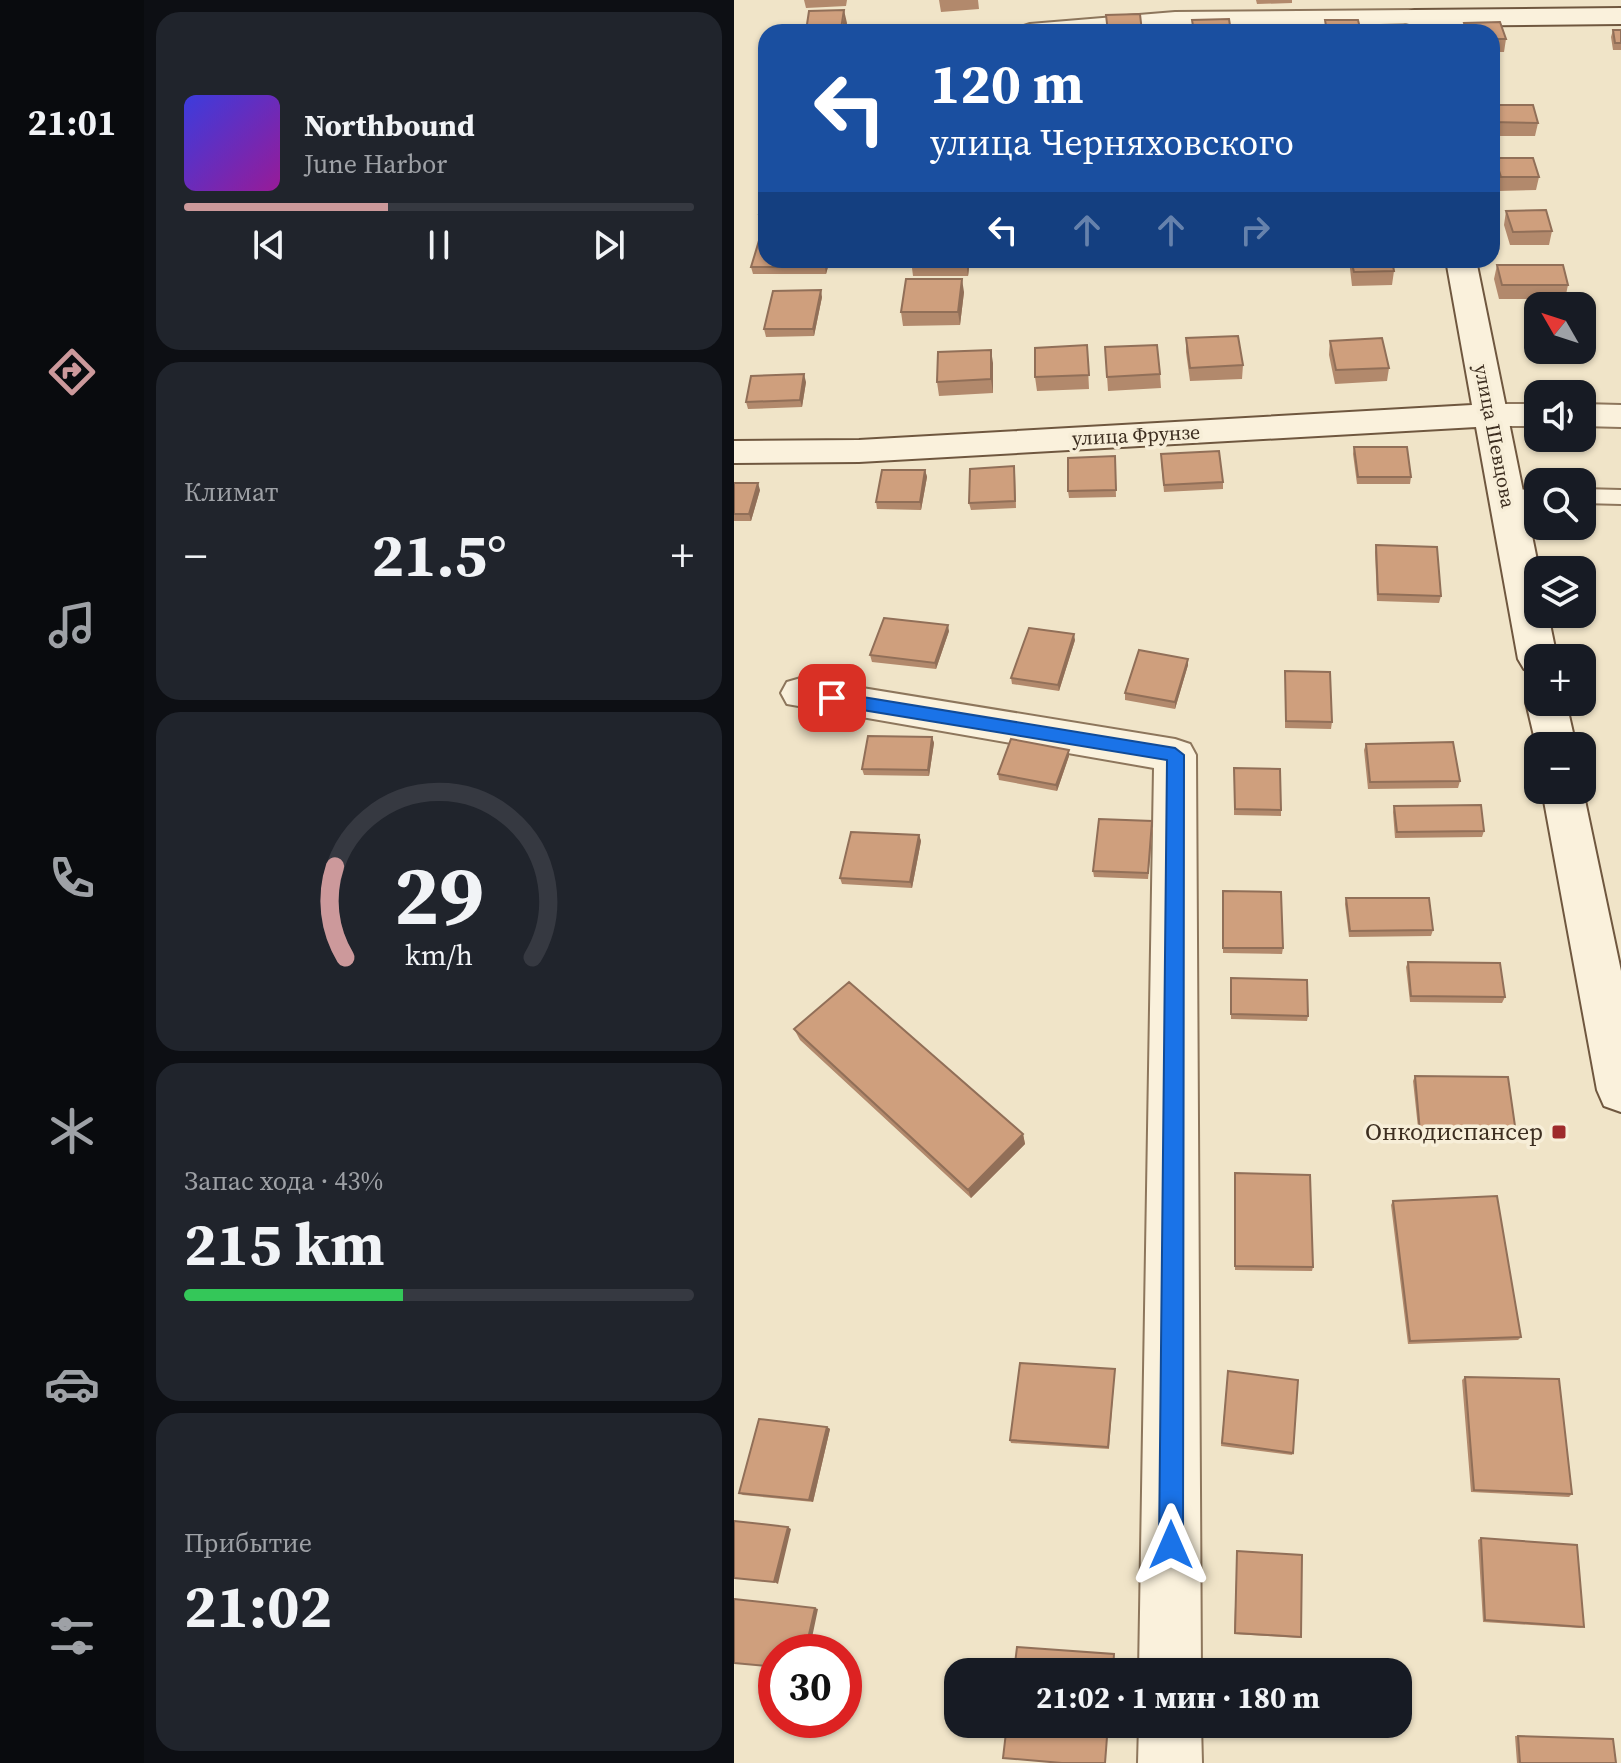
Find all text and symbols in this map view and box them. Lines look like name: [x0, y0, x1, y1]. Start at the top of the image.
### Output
text: 120 m: [930, 45, 1084, 122]
icon: left: [798, 56, 902, 160]
text: 21:01: [28, 98, 116, 147]
text: Northbound: [304, 105, 475, 146]
text: улица Черняховского: [930, 118, 1294, 167]
text: June Harbor: [304, 146, 447, 182]
icon: left: [981, 208, 1025, 252]
icon: ahead: [1065, 208, 1109, 252]
icon: ahead: [1149, 208, 1193, 252]
icon: right: [1233, 208, 1277, 252]
icon: previous: [247, 223, 291, 267]
icon: pause: [417, 223, 461, 267]
icon: next: [587, 223, 631, 267]
north arrow: [1524, 292, 1596, 364]
map controls: [1524, 292, 1596, 804]
icon: directions: [44, 344, 100, 400]
street label: улица Шевцова: [1467, 362, 1523, 511]
button: sound: [1524, 380, 1596, 452]
street label: улица Фрунзе: [1071, 418, 1201, 452]
button: search: [1524, 468, 1596, 540]
text: Климат: [184, 474, 278, 510]
text: 21.5°: [371, 514, 507, 596]
text: −: [184, 525, 207, 586]
text: +: [671, 525, 694, 586]
button: layers: [1524, 556, 1596, 628]
icon: music: [44, 597, 100, 653]
button: +: [1524, 644, 1596, 716]
pin: [798, 664, 866, 732]
icon: arrive: [810, 676, 854, 720]
button: −: [1524, 732, 1596, 804]
text: 29: [394, 837, 484, 951]
icon: phone: [44, 850, 100, 906]
text: km/h: [405, 935, 473, 975]
icon: climate: [44, 1103, 100, 1159]
place label: Онкодиспансер: [1365, 1115, 1543, 1148]
marker: Онкодиспансер: [1550, 1123, 1568, 1141]
text: Запас хода · 43%: [184, 1163, 383, 1199]
text: 215 km: [184, 1203, 385, 1285]
icon: car: [44, 1356, 100, 1412]
position arrow: [1129, 1503, 1213, 1587]
text: Прибытие: [184, 1525, 312, 1561]
text: 21:02: [184, 1565, 332, 1647]
icon: filters: [44, 1608, 100, 1664]
speed limit sign: 30: [758, 1634, 862, 1738]
text: 21:02 · 1 мин · 180 m: [1036, 1677, 1320, 1718]

